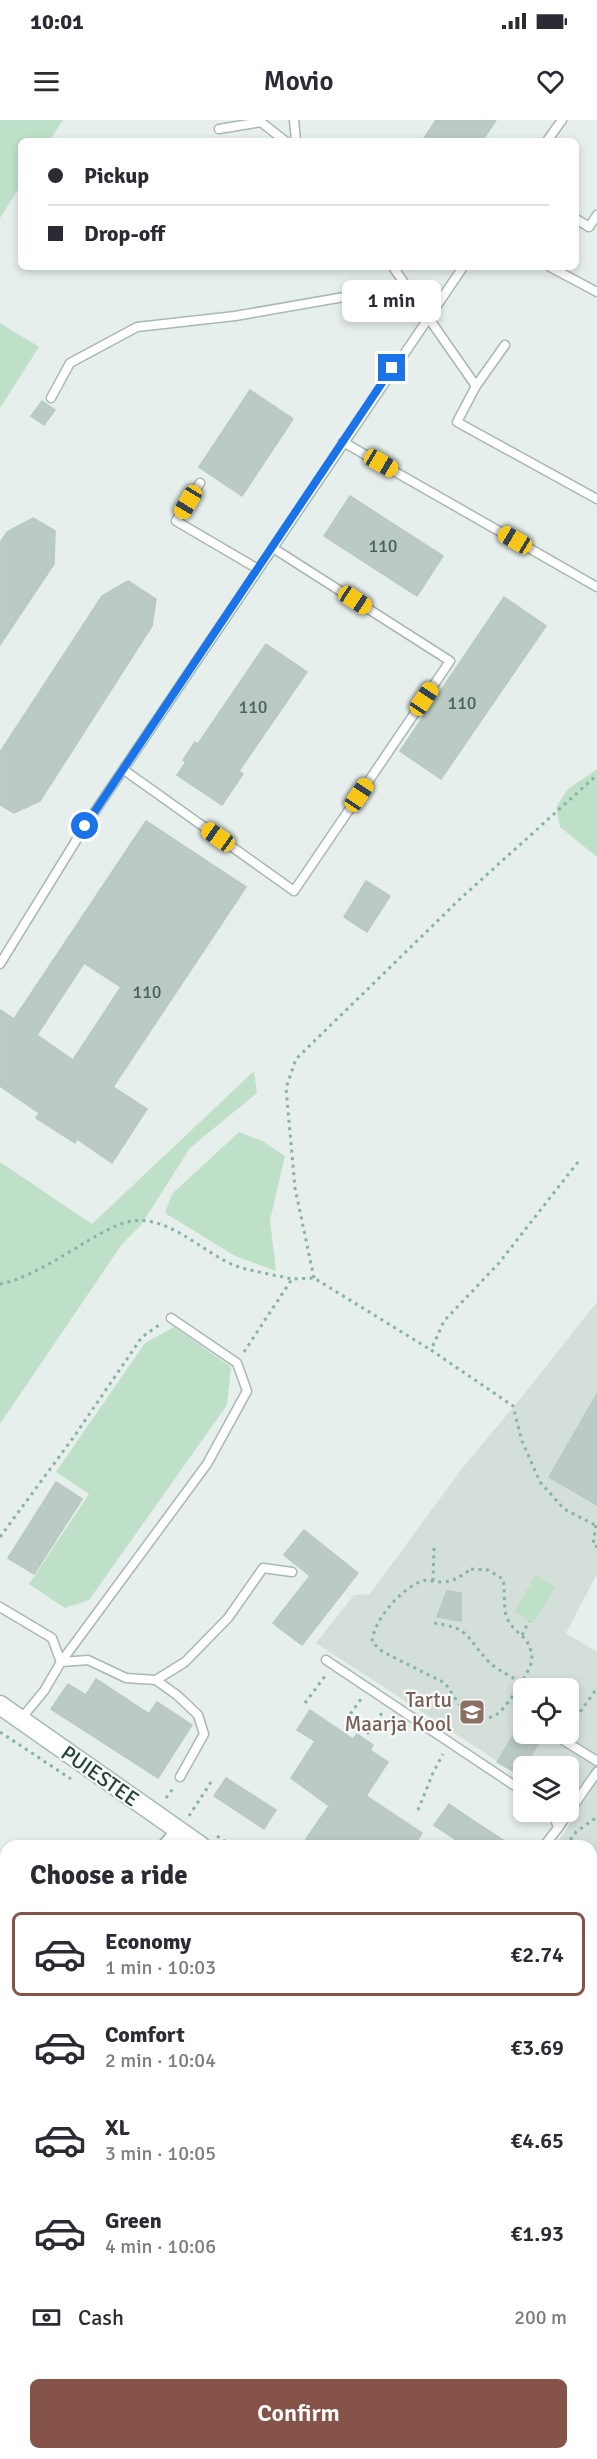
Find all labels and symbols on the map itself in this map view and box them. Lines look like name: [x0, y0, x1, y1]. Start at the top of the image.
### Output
callout: 1 min: [342, 281, 442, 323]
route end: [378, 354, 405, 381]
car: [361, 446, 401, 480]
car: [171, 482, 205, 522]
car: [495, 523, 535, 557]
house number: 110: [368, 535, 398, 557]
car: [335, 583, 375, 617]
car: [406, 679, 442, 719]
house number: 110: [447, 692, 477, 714]
house number: 110: [238, 696, 268, 718]
car: [341, 775, 377, 815]
route start: [71, 812, 98, 839]
car: [198, 819, 238, 855]
house number: 110: [132, 981, 162, 1003]
place label: Tartu Maarja Kool: [344, 1687, 452, 1737]
school or university icon: Tartu Maarja Kool: [457, 1697, 487, 1727]
street label: PUIESTEE: [56, 1740, 144, 1812]

